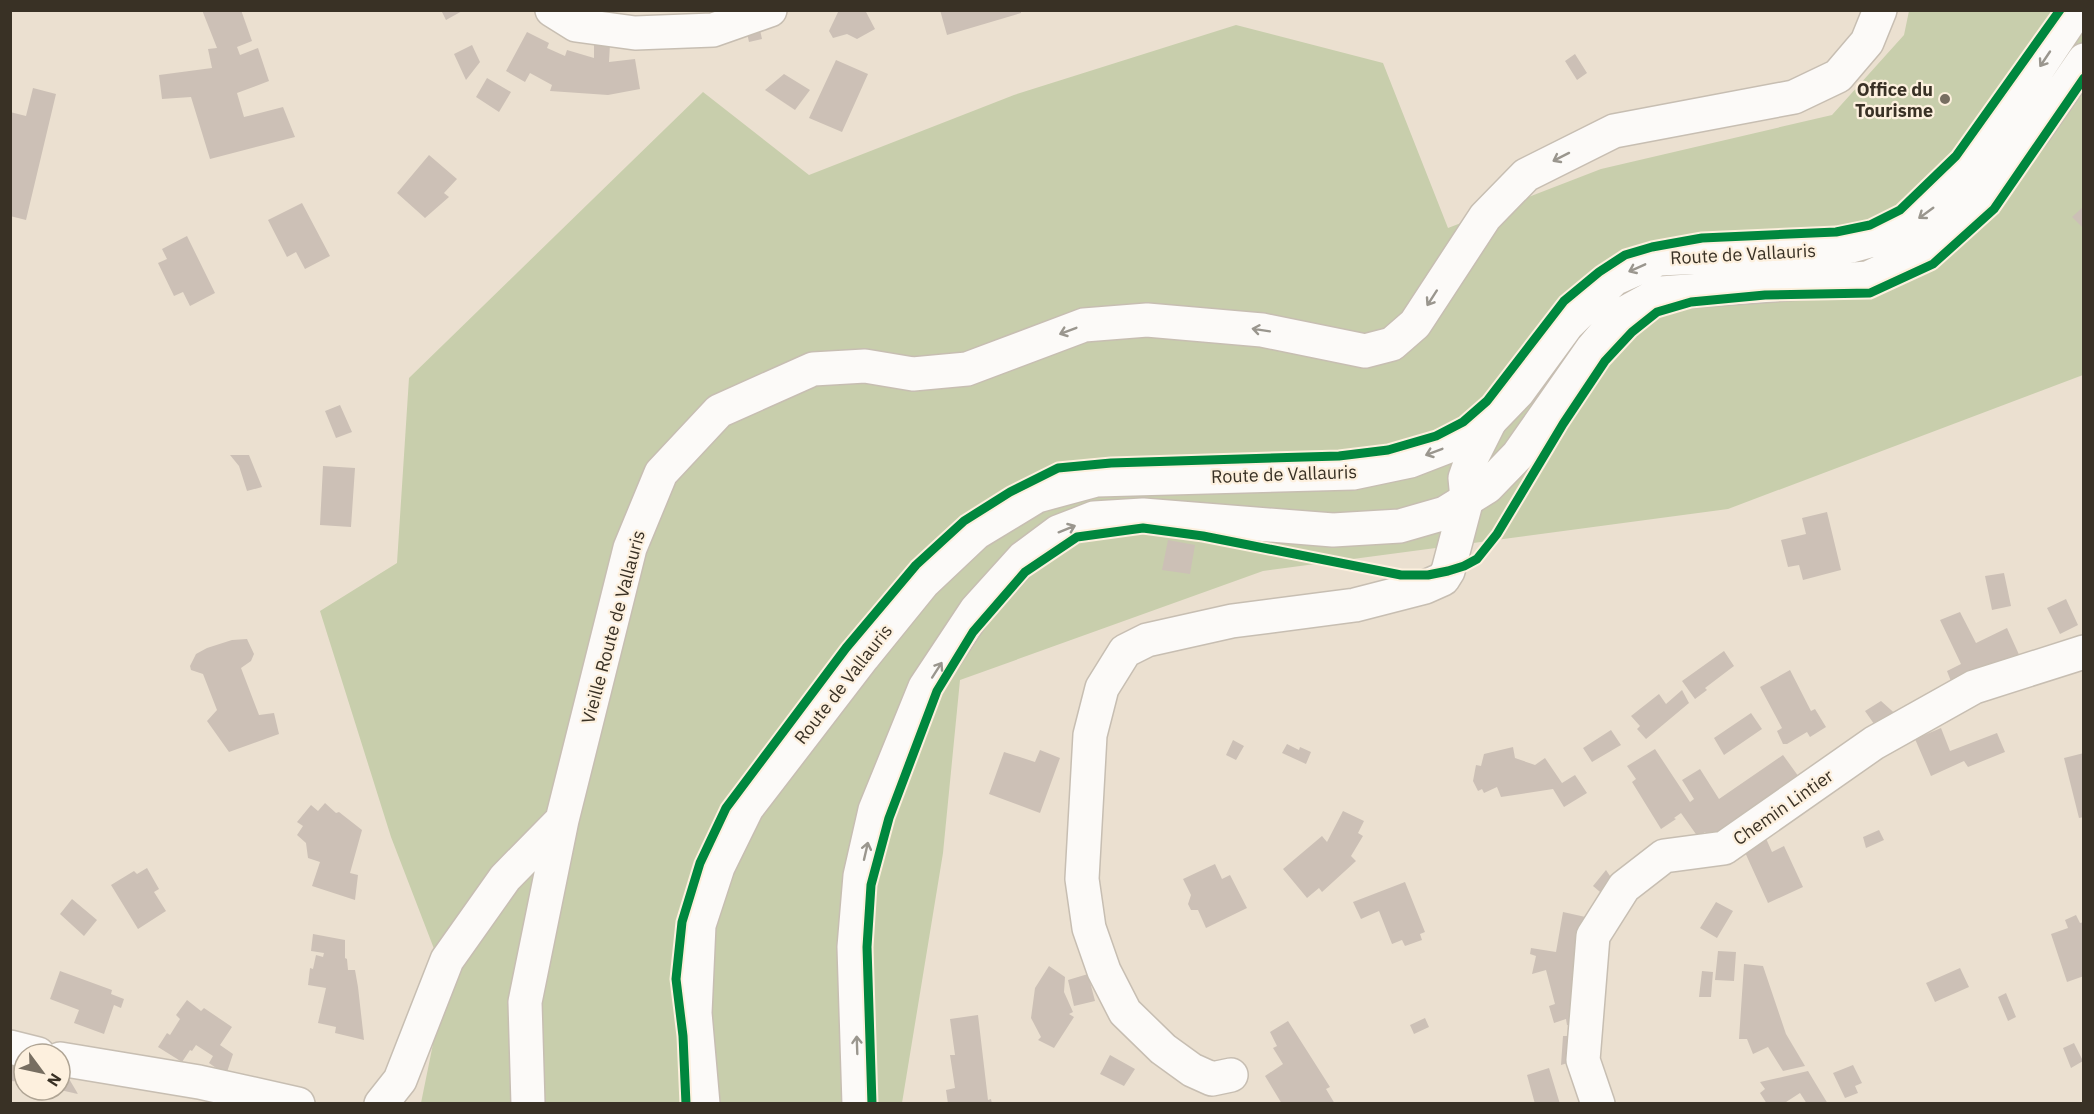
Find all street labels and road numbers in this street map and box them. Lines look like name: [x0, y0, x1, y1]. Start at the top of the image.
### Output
street label: Route de Vallauris: [1670, 239, 1816, 269]
street label: Route de Vallauris: [1211, 460, 1357, 488]
street label: Vieille Route de Vallauris: [576, 528, 650, 726]
street label: Route de Vallauris: [789, 619, 897, 749]
street label: Chemin Lintier: [1728, 764, 1838, 850]

